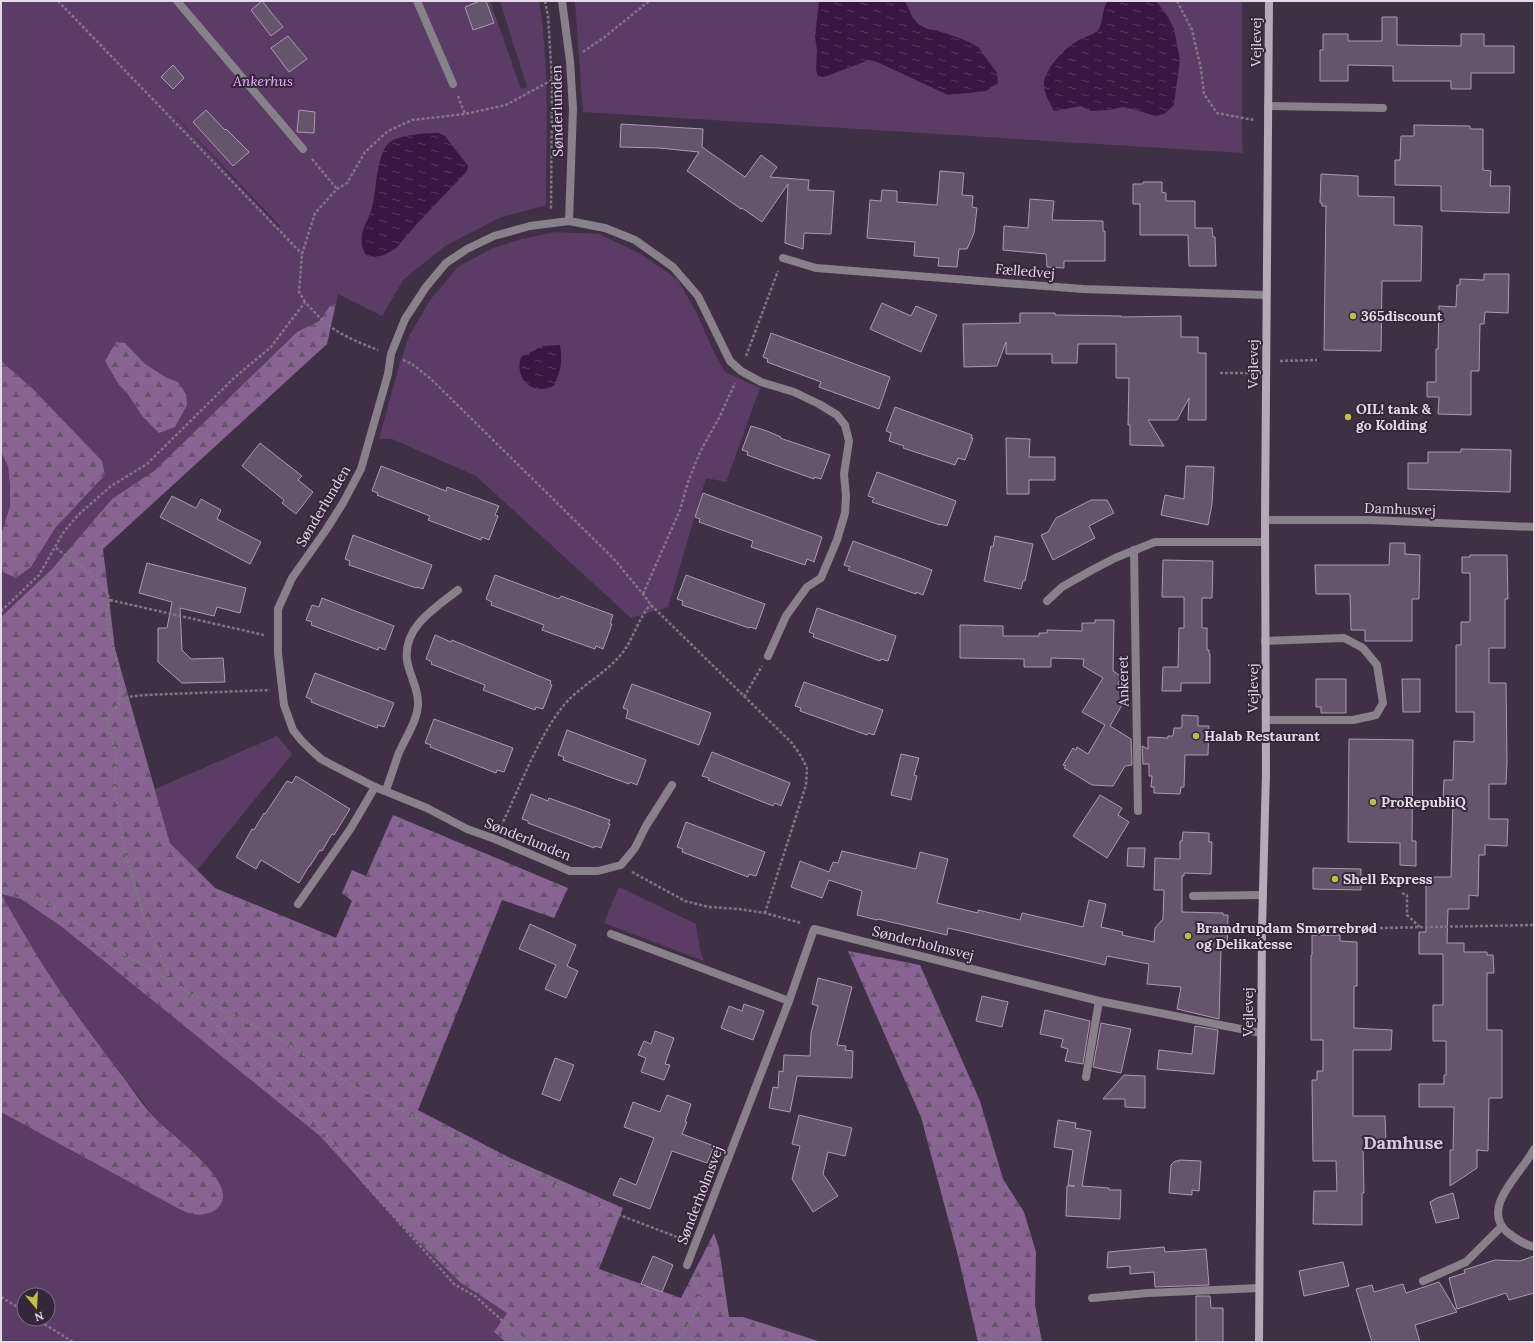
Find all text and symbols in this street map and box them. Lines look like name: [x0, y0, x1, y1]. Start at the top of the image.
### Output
street label: Vejlevej: [1247, 17, 1265, 68]
street label: Sønderlunden: [547, 64, 567, 157]
park label: Ankerhus: [232, 72, 293, 90]
street label: Fælledvej: [994, 259, 1056, 283]
place label: 365discount: [1361, 307, 1443, 325]
marker: 365discount: [1348, 311, 1358, 321]
street label: Vejlevej: [1244, 339, 1262, 390]
place label: OIL! tank & go Kolding: [1356, 400, 1432, 434]
marker: OIL! tank & go Kolding: [1343, 412, 1353, 422]
street label: Sønderlunden: [292, 462, 355, 550]
street label: Damhusvej: [1364, 499, 1436, 519]
street label: Ankeret: [1114, 655, 1132, 708]
street label: Vejlevej: [1244, 663, 1262, 714]
place label: Halab Restaurant: [1204, 727, 1320, 745]
marker: Halab Restaurant: [1191, 731, 1201, 741]
place label: ProRepubliQ: [1381, 793, 1467, 811]
marker: ProRepubliQ: [1368, 797, 1378, 807]
street label: Sønderlunden: [482, 813, 574, 865]
place label: Shell Express: [1343, 870, 1433, 888]
marker: Shell Express: [1330, 874, 1340, 884]
place label: Bramdrupdam Smørrebrød og Delikatesse: [1196, 919, 1377, 953]
street label: Sønderholmsvej: [870, 922, 976, 964]
marker: Bramdrupdam Smørrebrød og Delikatesse: [1183, 931, 1193, 941]
street label: Vejlevej: [1239, 987, 1257, 1038]
district label: Damhuse: [1363, 1131, 1443, 1154]
street label: Sønderholmsvej: [673, 1143, 727, 1247]
north arrow: [16, 1287, 56, 1327]
text: N: [32, 1309, 45, 1325]

